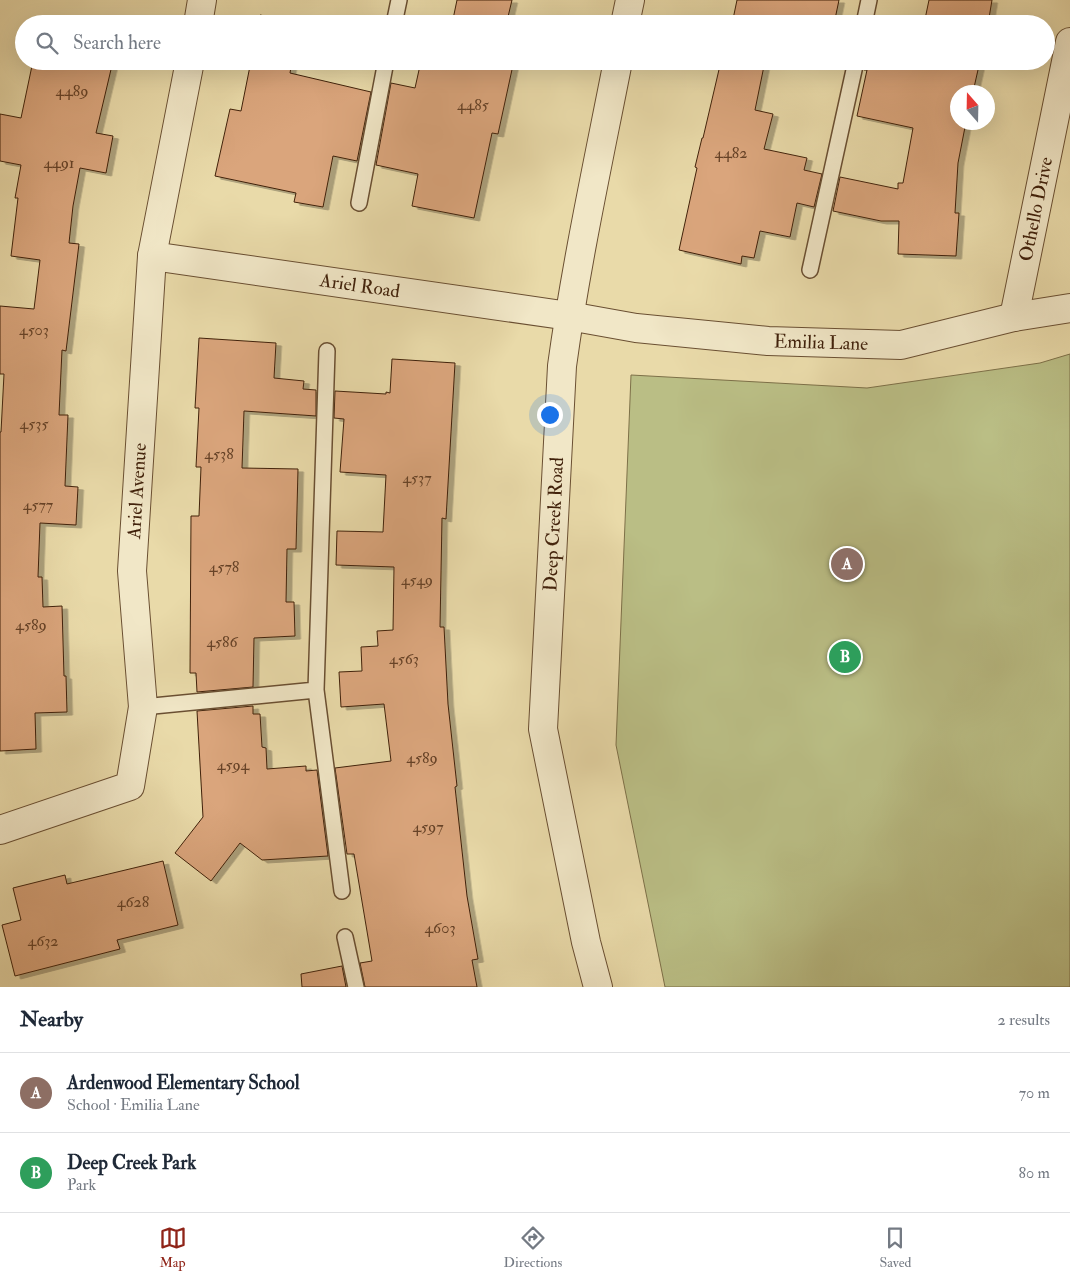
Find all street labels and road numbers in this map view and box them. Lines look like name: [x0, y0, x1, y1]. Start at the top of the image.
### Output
street label: Othello Drive: [1014, 155, 1058, 264]
street label: Ariel Road: [317, 268, 402, 304]
street label: Emilia Lane: [773, 329, 869, 356]
street label: Ariel Avenue: [122, 442, 152, 541]
street label: Deep Creek Road: [538, 456, 569, 592]

